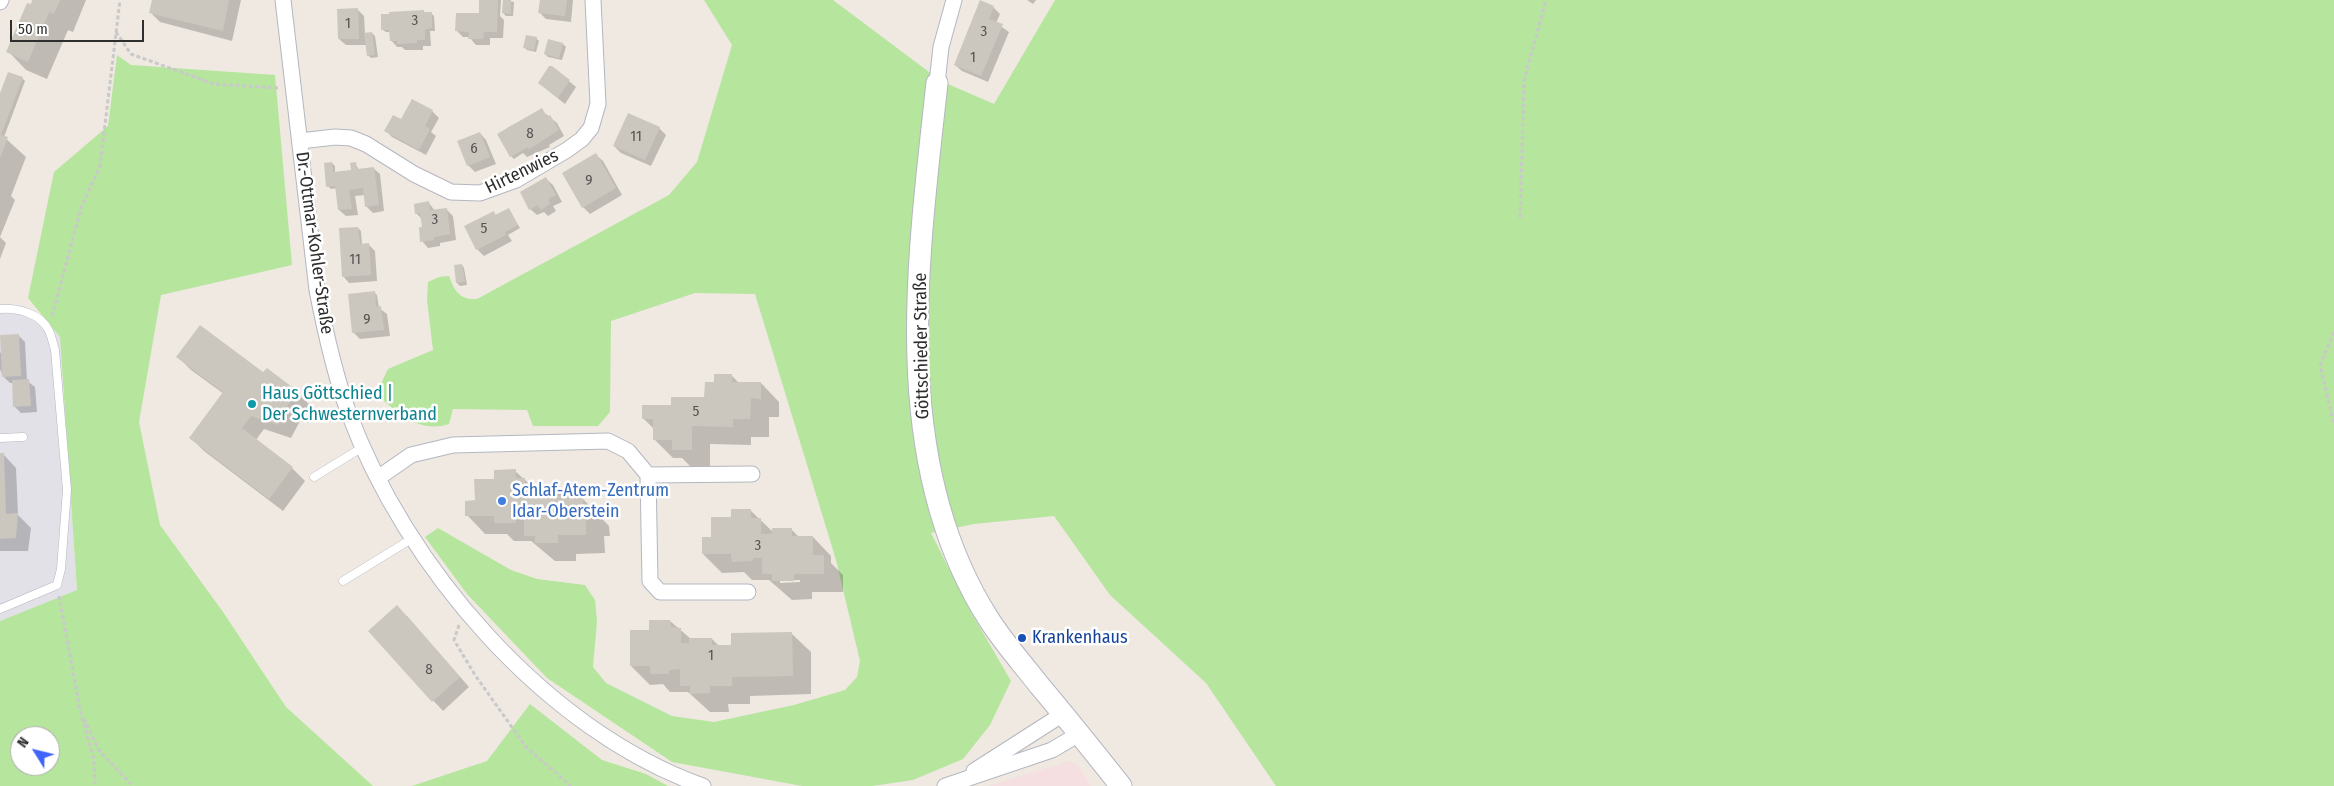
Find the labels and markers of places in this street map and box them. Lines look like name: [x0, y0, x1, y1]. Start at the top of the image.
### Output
place label: Haus Göttschied | Der Schwesternverband: [262, 383, 437, 426]
marker: Haus Göttschied | Der Schwesternverband: [246, 398, 258, 410]
place label: Schlaf-Atem-Zentrum Idar-Oberstein: [512, 480, 669, 522]
marker: Schlaf-Atem-Zentrum Idar-Oberstein: [496, 495, 508, 507]
place label: Krankenhaus: [1032, 627, 1128, 649]
marker: Krankenhaus: [1016, 632, 1028, 644]

